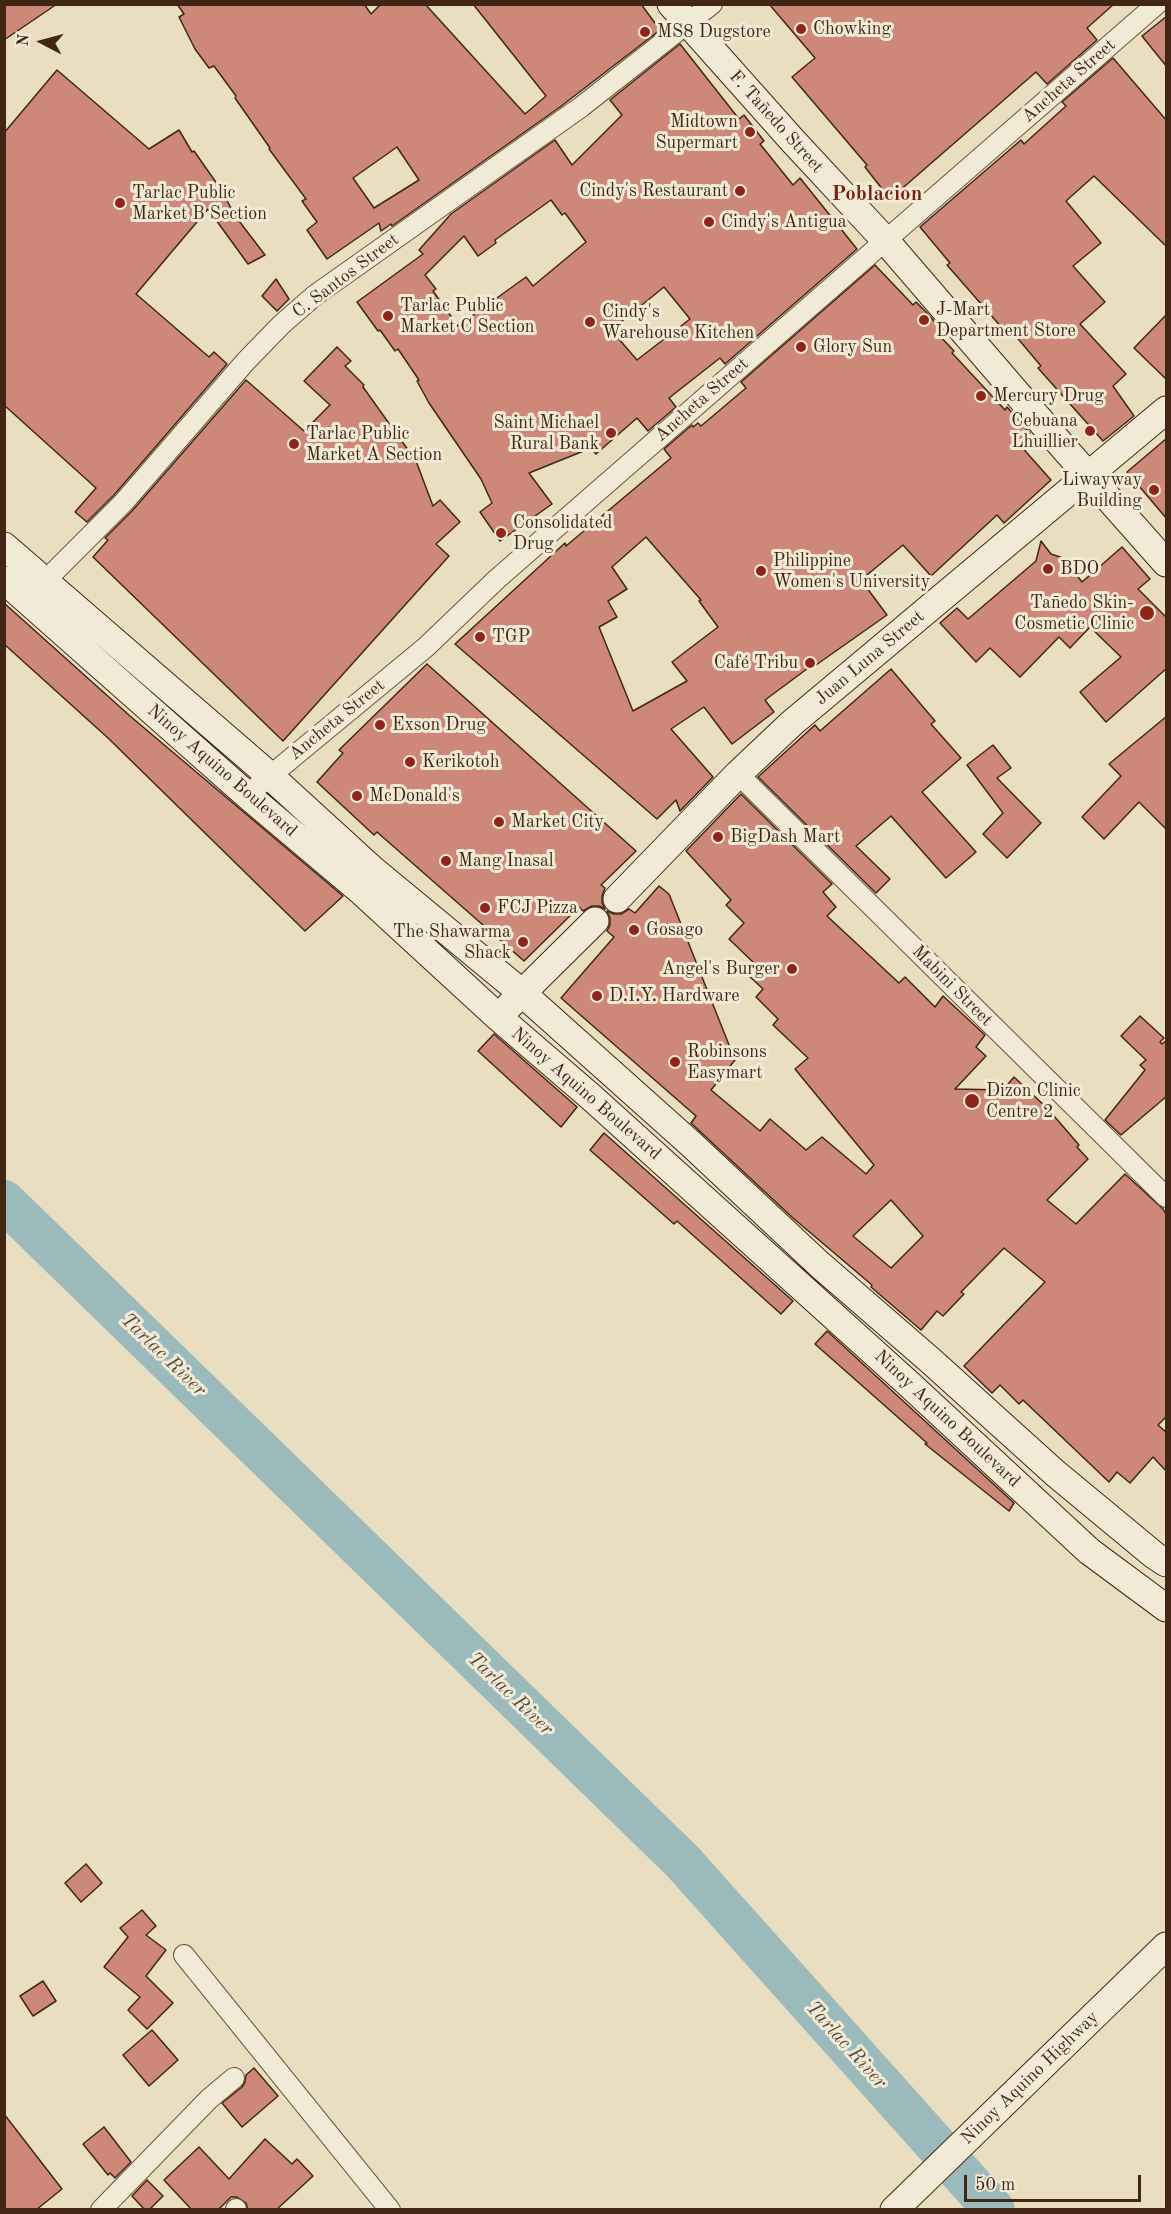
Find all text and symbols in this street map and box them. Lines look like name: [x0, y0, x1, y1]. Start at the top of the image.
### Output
north arrow: [12, 12, 72, 72]
place label: Chowking: [813, 18, 891, 40]
place label: MS8 Dugstore: [657, 21, 771, 43]
marker: Chowking: [794, 22, 808, 36]
marker: MS8 Dugstore: [638, 25, 652, 39]
text: N: [16, 33, 33, 47]
street label: Ancheta Street: [1018, 34, 1120, 128]
street label: F. Tañedo Street: [724, 66, 828, 178]
place label: Midtown Supermart: [655, 111, 738, 154]
marker: Midtown Supermart: [743, 125, 757, 139]
place label: Cindy's Restaurant: [579, 180, 728, 202]
district label: Poblacion: [832, 181, 922, 207]
place label: Tarlac Public Market B Section: [132, 182, 267, 224]
marker: Cindy's Restaurant: [733, 184, 747, 198]
marker: Tarlac Public Market B Section: [113, 196, 127, 210]
place label: Cindy's Antigua: [721, 211, 847, 233]
marker: Cindy's Antigua: [702, 215, 716, 229]
street label: C. Santos Street: [289, 229, 403, 323]
place label: Tarlac Public Market C Section: [400, 295, 535, 338]
place label: J-Mart Department Store: [936, 299, 1076, 342]
place label: Cindy's Warehouse Kitchen: [602, 301, 754, 344]
marker: Tarlac Public Market C Section: [381, 309, 395, 323]
marker: J-Mart Department Store: [917, 313, 931, 327]
marker: Cindy's Warehouse Kitchen: [583, 315, 597, 329]
place label: Glory Sun: [813, 336, 892, 358]
marker: Glory Sun: [794, 340, 808, 354]
street label: Ancheta Street: [651, 353, 753, 447]
place label: Mercury Drug: [993, 385, 1104, 407]
marker: Mercury Drug: [974, 389, 988, 403]
place label: Cebuana Lhuillier: [1011, 410, 1078, 452]
place label: Saint Michael Rural Bank: [493, 412, 599, 454]
place label: Tarlac Public Market A Section: [306, 423, 442, 466]
marker: Cebuana Lhuillier: [1083, 424, 1097, 438]
marker: Saint Michael Rural Bank: [604, 426, 618, 440]
marker: Tarlac Public Market A Section: [287, 437, 301, 451]
place label: Liwayway Building: [1062, 469, 1142, 512]
marker: Liwayway Building: [1147, 483, 1161, 497]
place label: Consolidated Drug: [513, 512, 612, 554]
marker: Consolidated Drug: [494, 526, 508, 540]
place label: Philippine Women's University: [773, 550, 930, 592]
place label: BDO: [1060, 558, 1099, 580]
marker: BDO: [1041, 562, 1055, 576]
marker: Philippine Women's University: [754, 564, 768, 578]
place label: Tañedo Skin- Cosmetic Clinic: [1014, 592, 1134, 634]
marker: Tañedo Skin- Cosmetic Clinic: [1138, 604, 1156, 622]
street label: Juan Luna Street: [811, 606, 929, 710]
place label: TGP: [492, 626, 530, 648]
marker: TGP: [473, 630, 487, 644]
place label: Café Tribu: [714, 652, 798, 674]
marker: Café Tribu: [803, 656, 817, 670]
street label: Ancheta Street: [285, 675, 389, 765]
street label: Ninoy Aquino Boulevard: [143, 700, 301, 842]
place label: Exson Drug: [392, 714, 486, 736]
marker: Exson Drug: [373, 718, 387, 732]
place label: Kerikotoh: [422, 751, 499, 773]
marker: Kerikotoh: [403, 755, 417, 769]
place label: McDonald's: [369, 785, 460, 807]
marker: McDonald's: [350, 789, 364, 803]
place label: Market City: [511, 811, 604, 833]
marker: Market City: [492, 815, 506, 829]
place label: BigDash Mart: [730, 826, 840, 848]
marker: BigDash Mart: [711, 830, 725, 844]
place label: Mang Inasal: [458, 850, 554, 872]
marker: Mang Inasal: [439, 854, 453, 868]
place label: FCJ Pizza: [497, 897, 578, 919]
marker: FCJ Pizza: [478, 901, 492, 915]
place label: Gosago: [646, 919, 703, 941]
place label: The Shawarma Shack: [393, 921, 511, 964]
marker: Gosago: [627, 923, 641, 937]
marker: The Shawarma Shack: [516, 935, 530, 949]
street label: Mabini Street: [907, 941, 997, 1031]
place label: Angel's Burger: [662, 958, 780, 980]
marker: Angel's Burger: [785, 962, 799, 976]
place label: D.I.Y. Hardware: [609, 985, 740, 1007]
marker: D.I.Y. Hardware: [590, 989, 604, 1003]
street label: Ninoy Aquino Boulevard: [507, 1023, 665, 1165]
place label: Robinsons Easymart: [687, 1041, 767, 1084]
marker: Robinsons Easymart: [668, 1055, 682, 1069]
place label: Dizon Clinic Centre 2: [986, 1080, 1081, 1122]
marker: Dizon Clinic Centre 2: [963, 1092, 981, 1110]
water label: Tarlac River: [115, 1308, 211, 1402]
street label: Ninoy Aquino Boulevard: [870, 1346, 1024, 1492]
water label: Tarlac River: [462, 1647, 558, 1741]
water label: Tarlac River: [800, 1996, 892, 2094]
street label: Ninoy Aquino Highway: [957, 2007, 1103, 2149]
scale bar: [967, 2163, 1144, 2201]
text: 50 m: [975, 2176, 1015, 2194]

